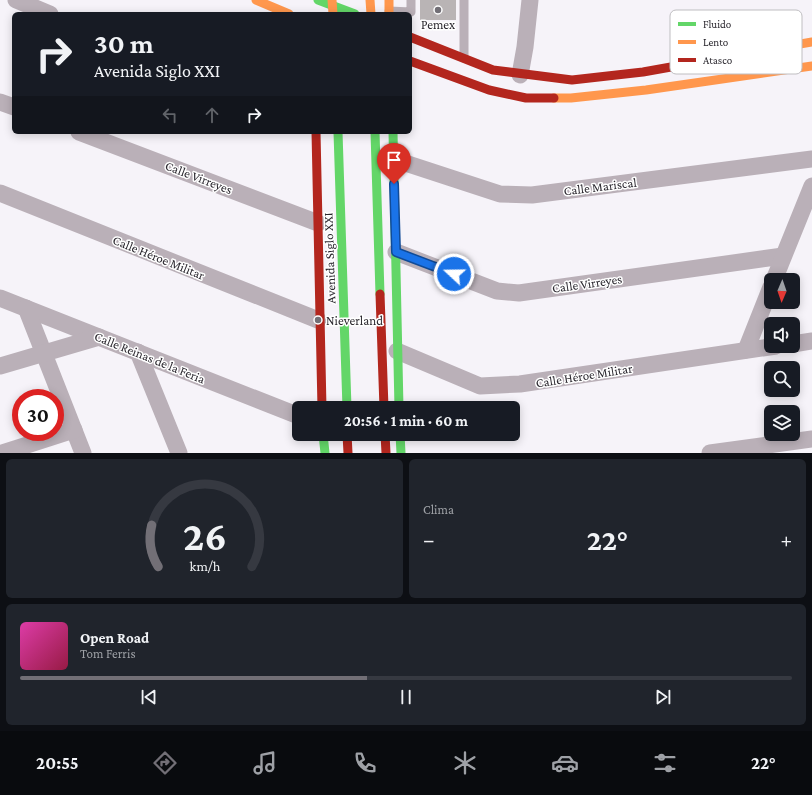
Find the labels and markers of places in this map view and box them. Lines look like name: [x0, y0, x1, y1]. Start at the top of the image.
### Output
marker: Pemex: [433, 5, 443, 15]
place label: Pemex: [421, 17, 455, 32]
pin: [377, 143, 411, 184]
place label: Nieverland: [326, 313, 383, 328]
marker: Nieverland: [313, 315, 323, 325]

